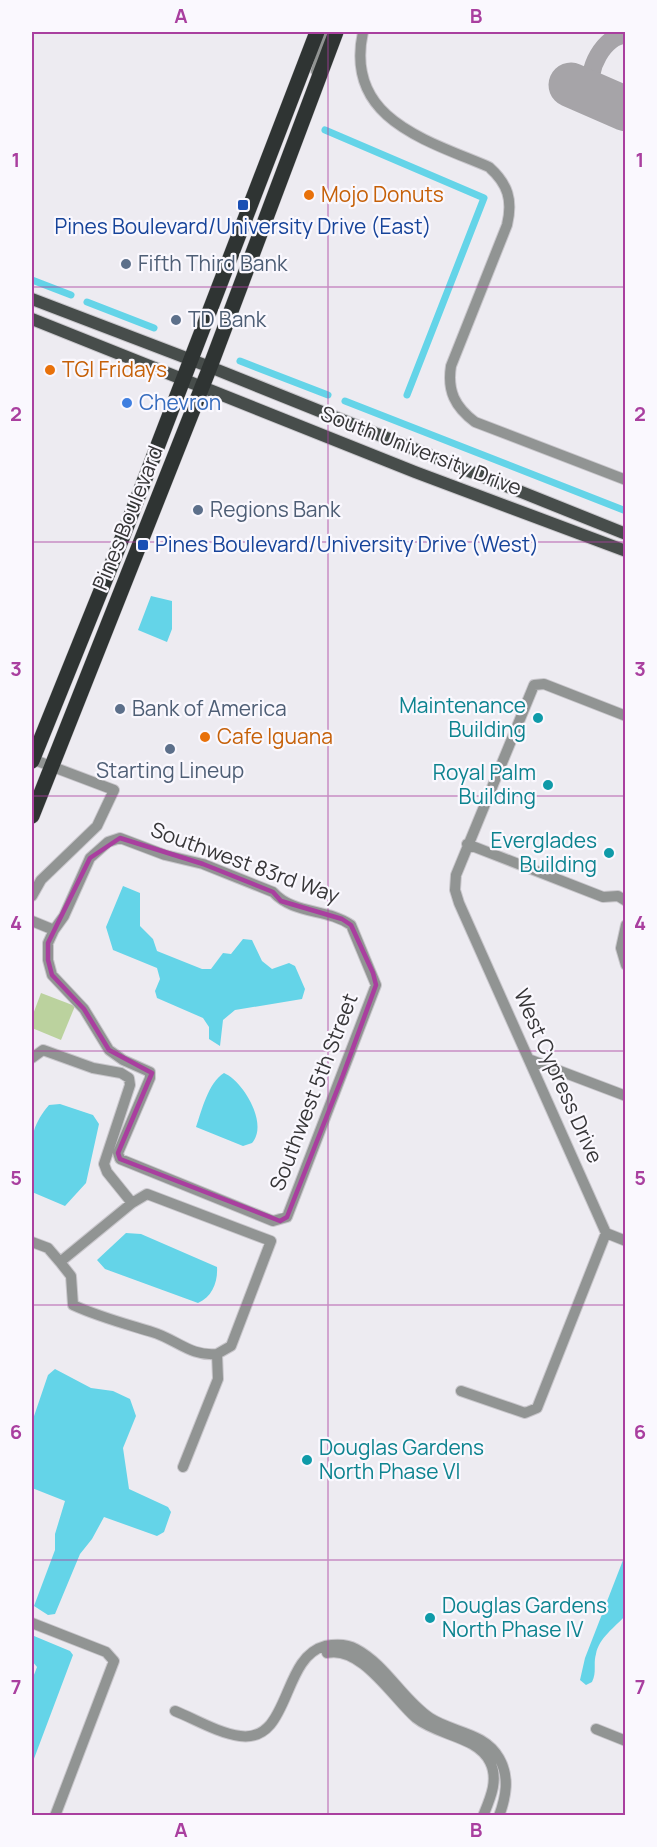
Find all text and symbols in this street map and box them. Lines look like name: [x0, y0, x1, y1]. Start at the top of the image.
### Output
text: A: [174, 2, 188, 29]
text: B: [470, 2, 483, 29]
text: 1: [12, 146, 20, 173]
text: 1: [636, 146, 644, 173]
place label: Mojo Donuts: [321, 180, 444, 208]
marker: Mojo Donuts: [302, 188, 316, 202]
marker: Pines Boulevard/University Drive (East): [236, 198, 250, 212]
place label: Pines Boulevard/University Drive (East): [54, 212, 432, 240]
place label: Fifth Third Bank: [138, 249, 288, 277]
marker: Fifth Third Bank: [119, 257, 133, 271]
place label: TD Bank: [188, 305, 267, 333]
marker: TD Bank: [169, 313, 183, 327]
place label: TGI Fridays: [62, 355, 167, 383]
marker: TGI Fridays: [43, 363, 57, 377]
place label: Chevron: [139, 388, 221, 416]
marker: Chevron: [120, 396, 134, 410]
street label: South University Drive: [317, 399, 526, 501]
text: 2: [10, 400, 22, 427]
text: 2: [634, 400, 646, 427]
street label: Pines Boulevard: [85, 441, 169, 594]
place label: Regions Bank: [210, 495, 341, 523]
marker: Regions Bank: [191, 503, 205, 517]
place label: Pines Boulevard/University Drive (West): [155, 530, 539, 558]
marker: Pines Boulevard/University Drive (West): [136, 538, 150, 552]
text: 3: [10, 655, 22, 682]
text: 3: [634, 655, 646, 682]
place label: Maintenance Building: [399, 691, 526, 743]
place label: Bank of America: [132, 694, 287, 722]
marker: Bank of America: [113, 702, 127, 716]
marker: Maintenance Building: [531, 711, 545, 725]
place label: Cafe Iguana: [217, 722, 333, 750]
marker: Cafe Iguana: [198, 730, 212, 744]
marker: Starting Lineup: [163, 742, 177, 756]
place label: Starting Lineup: [96, 756, 244, 784]
place label: Royal Palm Building: [433, 758, 536, 810]
marker: Royal Palm Building: [541, 778, 555, 792]
street label: Southwest 83rd Way: [147, 815, 344, 909]
place label: Everglades Building: [491, 826, 597, 878]
marker: Everglades Building: [602, 846, 616, 860]
text: 4: [10, 909, 22, 936]
text: 4: [634, 909, 646, 936]
street label: West Cypress Drive: [508, 984, 610, 1167]
street label: Southwest 5th Street: [263, 989, 364, 1194]
text: 5: [10, 1164, 22, 1191]
text: 5: [634, 1164, 646, 1191]
text: 6: [10, 1418, 22, 1445]
text: 6: [634, 1418, 646, 1445]
place label: Douglas Gardens North Phase VI: [319, 1433, 484, 1485]
marker: Douglas Gardens North Phase VI: [300, 1453, 314, 1467]
place label: Douglas Gardens North Phase IV: [442, 1591, 607, 1643]
marker: Douglas Gardens North Phase IV: [423, 1611, 437, 1625]
text: 7: [11, 1673, 21, 1700]
text: 7: [635, 1673, 645, 1700]
text: A: [174, 1816, 188, 1843]
text: B: [470, 1816, 483, 1843]

